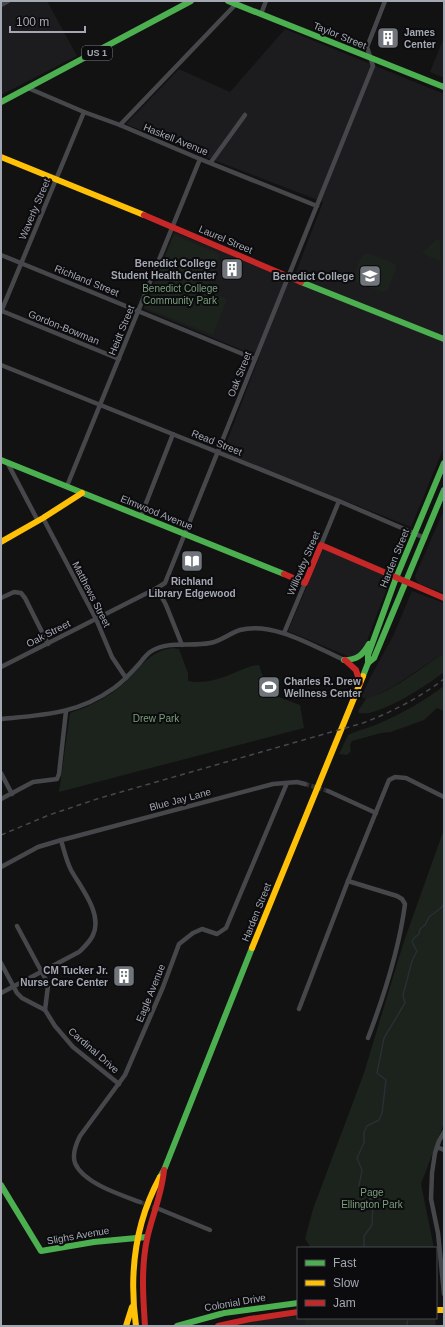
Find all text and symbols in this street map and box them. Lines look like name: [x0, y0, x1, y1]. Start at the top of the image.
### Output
scale bar: [10, 8, 85, 34]
text: 100 m: [16, 15, 49, 29]
street label: Taylor Street: [312, 20, 368, 51]
building icon: James Center: [375, 25, 401, 51]
place label: James Center: [404, 27, 436, 50]
road number: US 1: [82, 46, 112, 60]
street label: Haskell Avenue: [142, 121, 210, 158]
street label: Waverly Street: [17, 177, 52, 241]
street label: Laurel Street: [197, 223, 255, 256]
building icon: Benedict College Student Health Center: [219, 256, 245, 282]
place label: Benedict College Student Health Center: [111, 258, 216, 281]
street label: Richland Street: [53, 263, 121, 298]
school or university icon: Benedict College: [357, 263, 383, 289]
place label: Benedict College: [273, 271, 354, 282]
park label: Benedict College Community Park: [142, 283, 218, 306]
street label: Heidt Street: [106, 303, 137, 357]
street label: Gordon-Bowman: [27, 308, 101, 347]
street label: Oak Street: [225, 350, 254, 398]
street label: Read Street: [190, 427, 244, 458]
street label: Elmwood Avenue: [119, 493, 195, 532]
street label: Harden Street: [378, 527, 411, 589]
street label: Willowby Street: [285, 529, 322, 597]
library icon: Richland Library Edgewood: [179, 548, 205, 574]
street label: Matthews Street: [70, 560, 113, 629]
place label: Richland Library Edgewood: [148, 576, 236, 599]
street label: Oak Street: [24, 618, 72, 649]
sports icon: Charles R. Drew Wellness Center: [256, 674, 282, 700]
place label: Charles R. Drew Wellness Center: [284, 676, 362, 699]
park label: Drew Park: [133, 713, 180, 724]
street label: Blue Jay Lane: [148, 786, 213, 813]
street label: Harden Street: [240, 881, 273, 943]
street label: Eagle Avenue: [134, 962, 167, 1024]
building icon: CM Tucker Jr. Nurse Care Center: [111, 963, 137, 989]
place label: CM Tucker Jr. Nurse Care Center: [20, 965, 108, 988]
street label: Cardinal Drive: [66, 1025, 122, 1076]
park label: Page Ellington Park: [341, 1187, 404, 1210]
street label: Slighs Avenue: [46, 1225, 111, 1246]
legend: [297, 1247, 437, 1319]
text: Fast: [333, 1256, 357, 1270]
text: Slow: [333, 1276, 359, 1290]
street label: Colonial Drive: [203, 1292, 267, 1313]
text: Jam: [333, 1296, 356, 1310]

